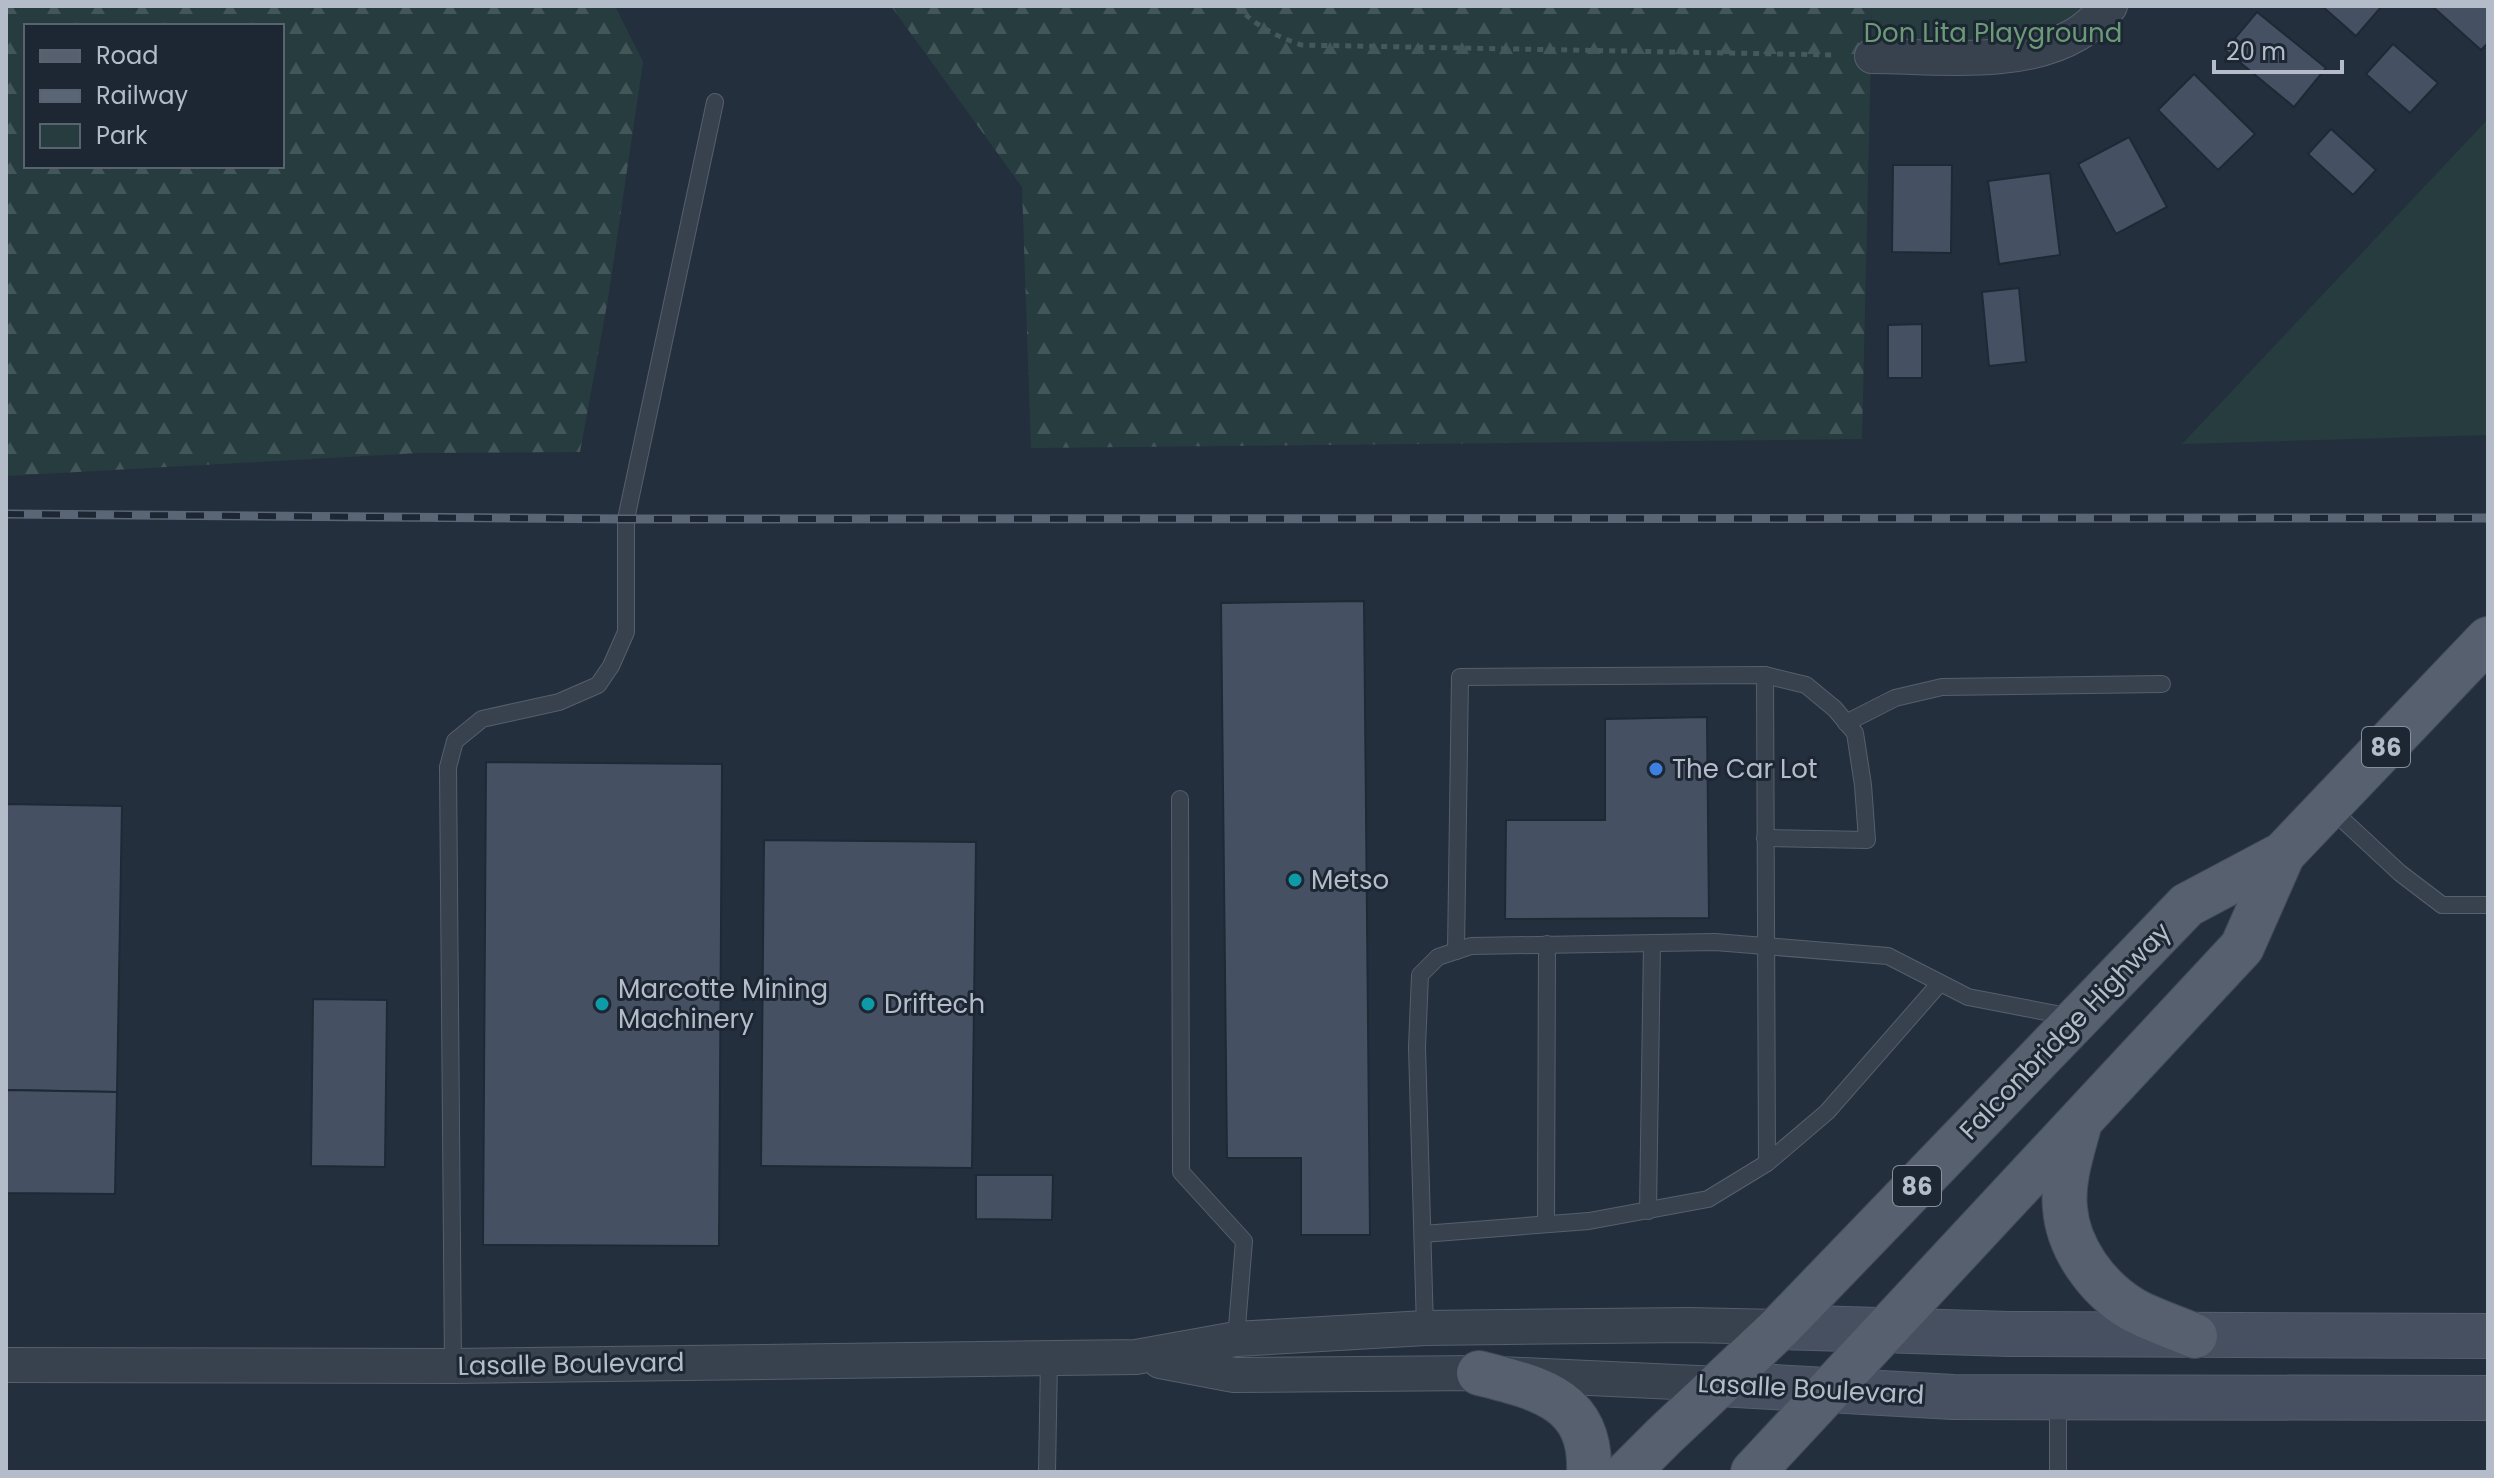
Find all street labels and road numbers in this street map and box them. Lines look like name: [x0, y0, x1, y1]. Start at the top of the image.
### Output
road number: 86: [2362, 727, 2410, 767]
street label: Falconbridge Highway: [1951, 914, 2179, 1148]
road number: 86: [1893, 1166, 1941, 1206]
street label: Lasalle Boulevard: [457, 1344, 685, 1384]
street label: Lasalle Boulevard: [1697, 1365, 1925, 1413]

